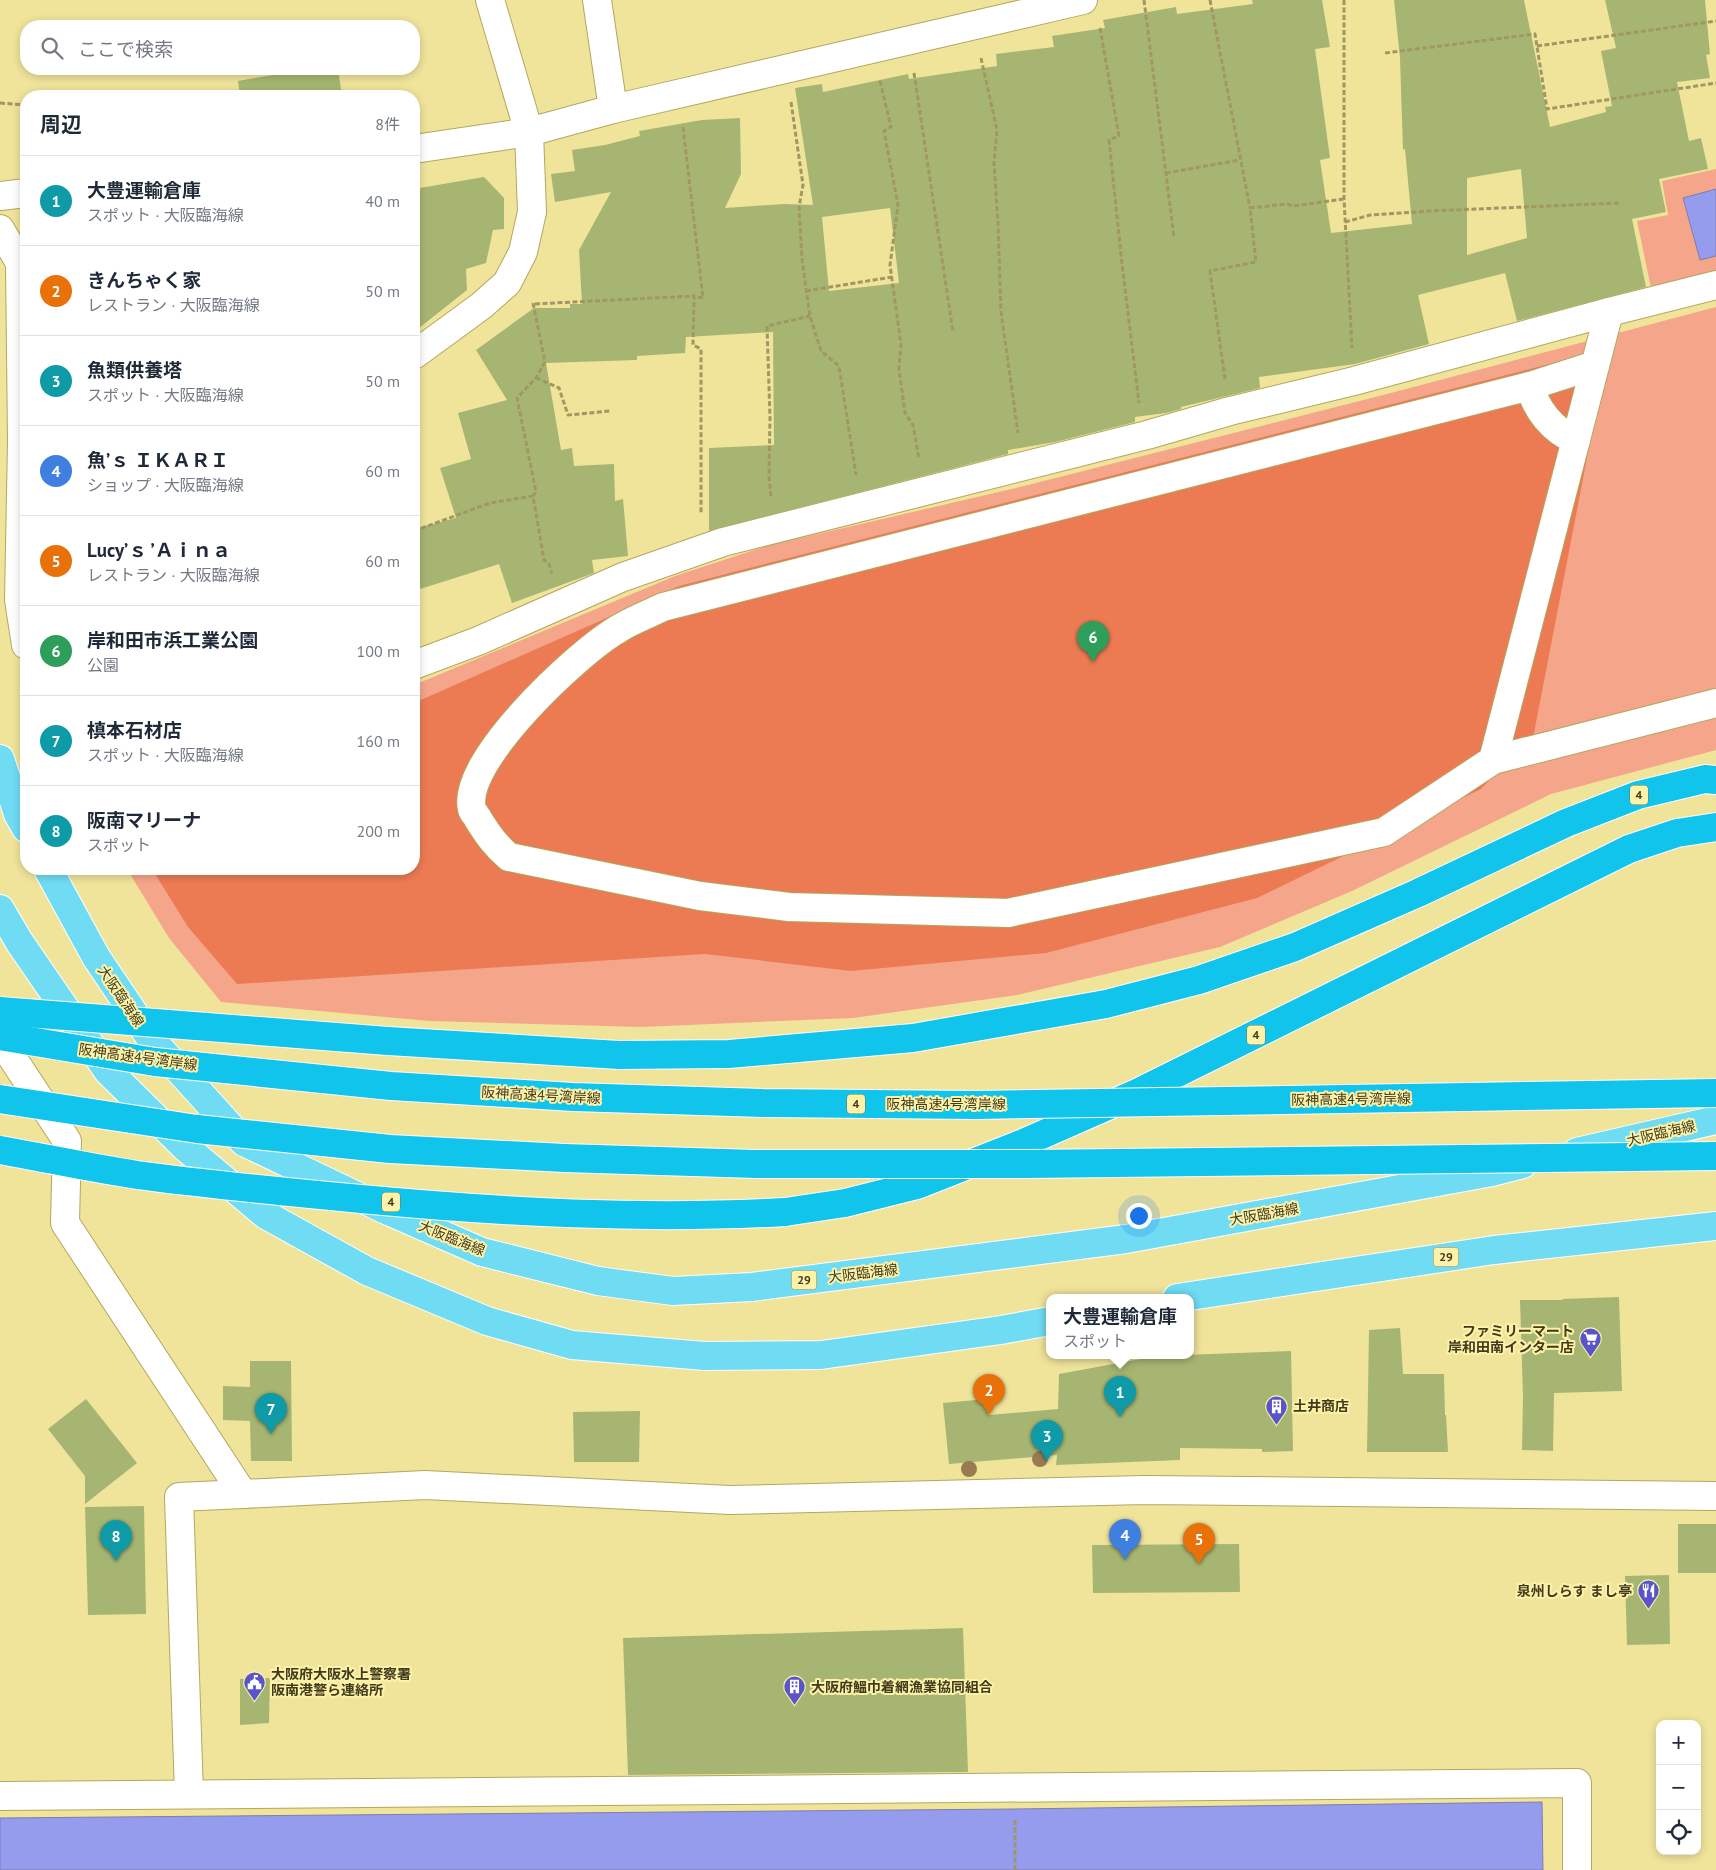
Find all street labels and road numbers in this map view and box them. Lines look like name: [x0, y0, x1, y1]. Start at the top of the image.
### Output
road number: 4: [1630, 786, 1648, 804]
street label: 大阪臨海線: [94, 962, 148, 1030]
road number: 4: [1247, 1026, 1265, 1044]
street label: 阪神高速4号湾岸線: [78, 1040, 198, 1074]
street label: 阪神高速4号湾岸線: [481, 1083, 601, 1107]
street label: 阪神高速4号湾岸線: [1291, 1089, 1411, 1109]
road number: 4: [847, 1094, 865, 1114]
street label: 阪神高速4号湾岸線: [886, 1095, 1006, 1113]
street label: 大阪臨海線: [1625, 1116, 1697, 1150]
road number: 4: [382, 1192, 400, 1212]
street label: 大阪臨海線: [1228, 1199, 1300, 1229]
street label: 大阪臨海線: [416, 1217, 488, 1259]
road number: 29: [1434, 1248, 1458, 1266]
street label: 大阪臨海線: [827, 1260, 899, 1286]
road number: 29: [792, 1270, 816, 1290]

